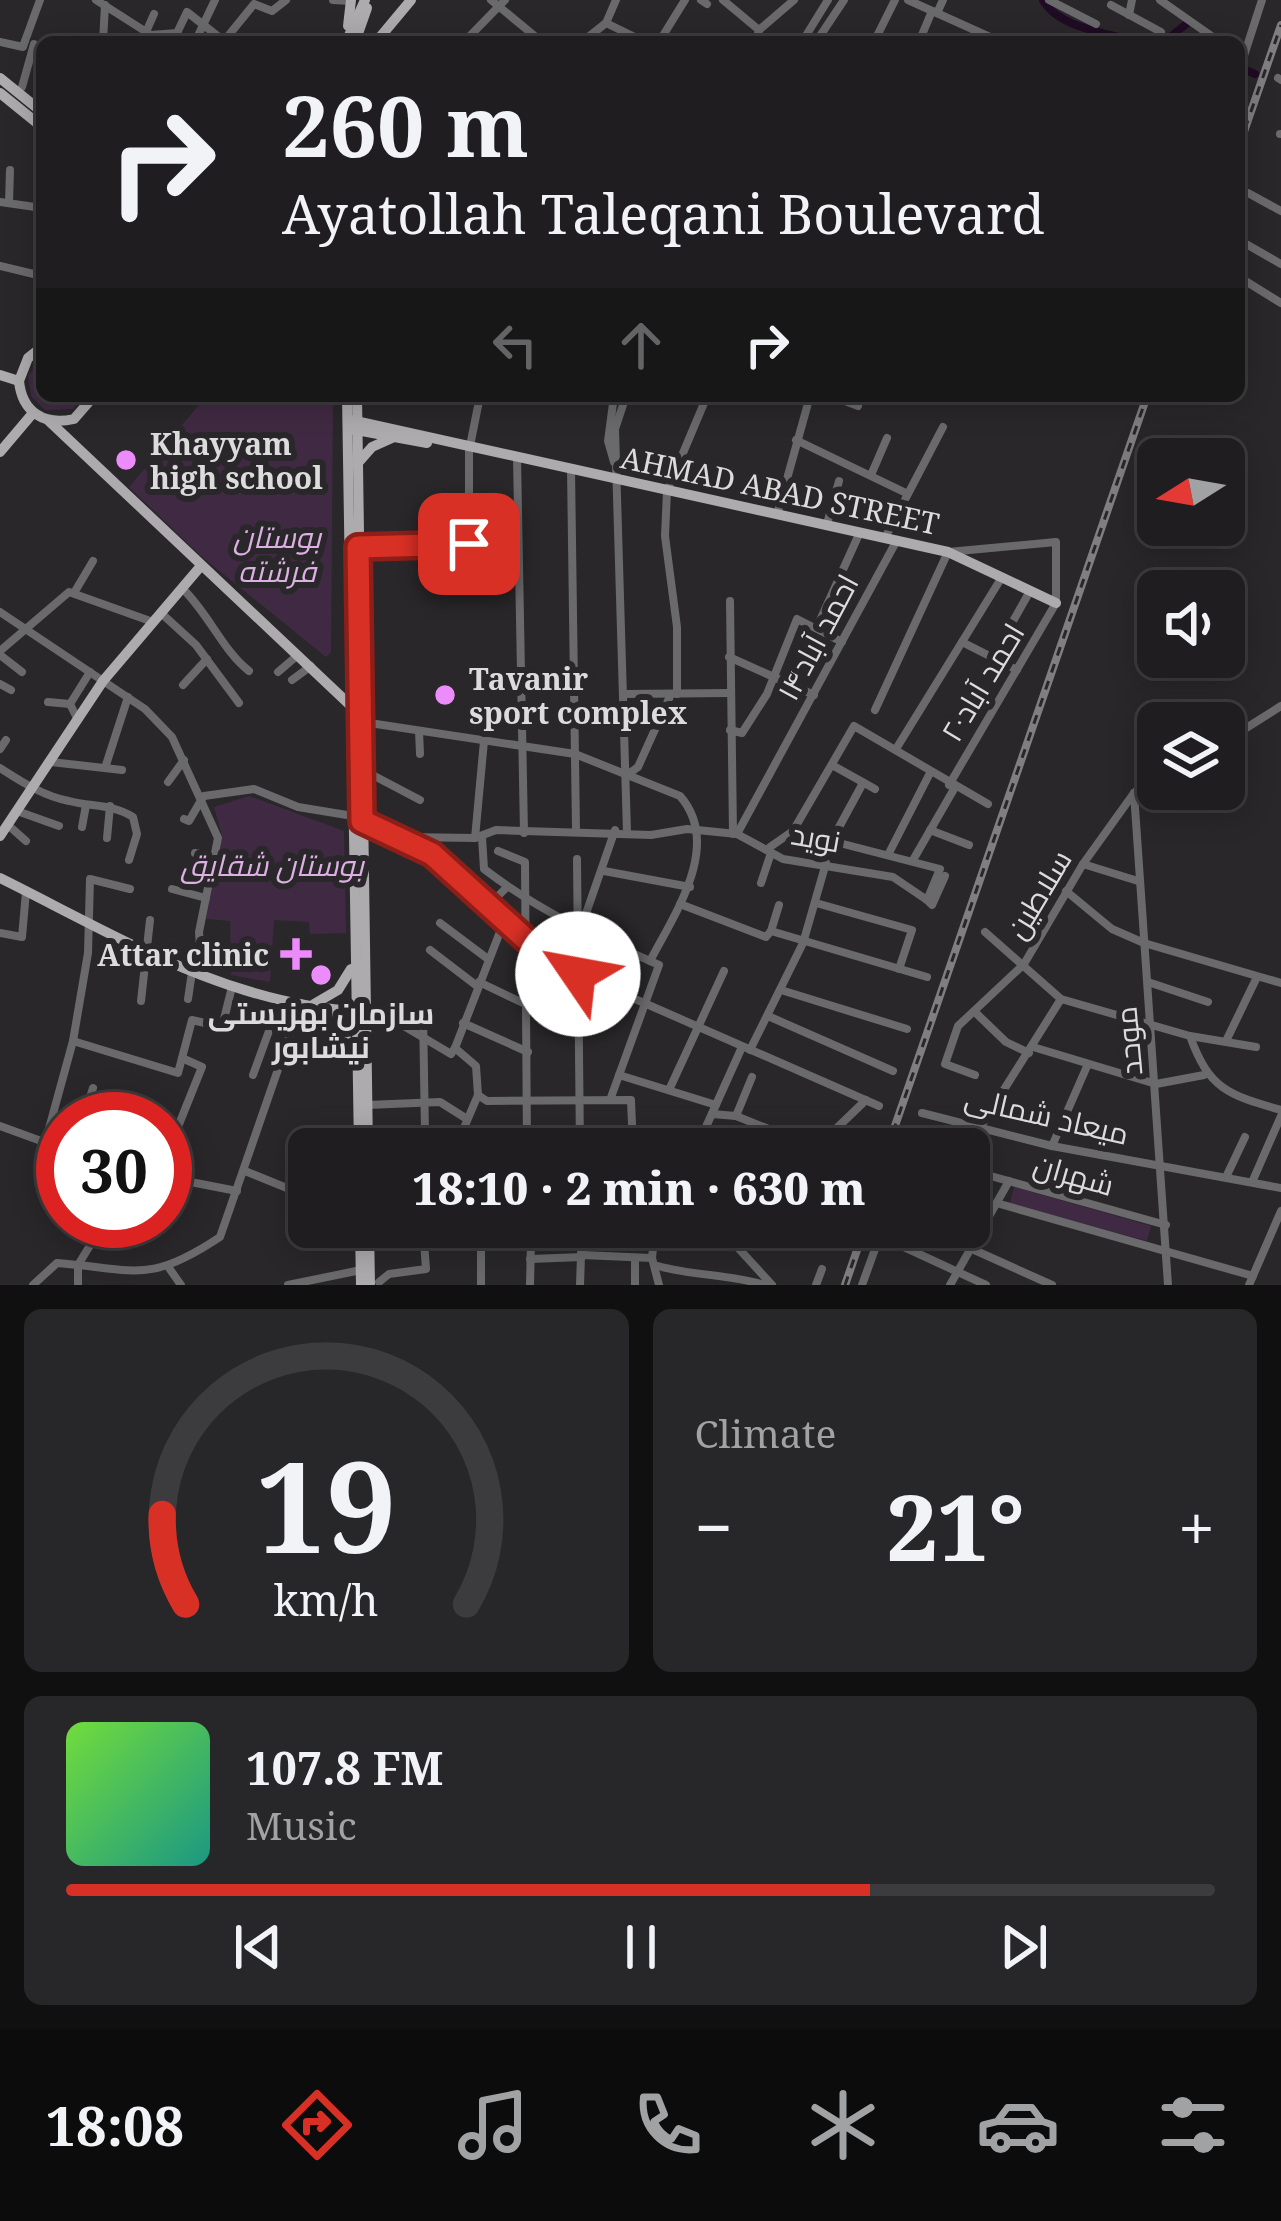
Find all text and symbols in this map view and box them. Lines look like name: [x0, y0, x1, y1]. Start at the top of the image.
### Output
text: 260 m: [282, 67, 529, 182]
icon: right: [84, 84, 240, 240]
text: Ayatollah Taleqani Boulevard: [282, 176, 1045, 250]
icon: left: [482, 312, 548, 378]
icon: ahead: [608, 312, 674, 378]
icon: right: [734, 312, 800, 378]
place label: Khayyam high school: [150, 423, 323, 498]
street label: AHMAD ABAD STREET: [617, 436, 943, 544]
north arrow: [1137, 438, 1245, 546]
map controls: [1137, 438, 1245, 810]
marker: Khayyam high school: [113, 447, 139, 473]
pin: [418, 493, 520, 595]
icon: arrive: [436, 511, 502, 577]
park label: بوستان فرشته: [233, 516, 323, 591]
street label: احمد آباد۱۴: [767, 567, 867, 707]
button: sound: [1137, 570, 1245, 678]
street label: احمد آباد۲۰: [931, 615, 1033, 749]
place label: Tavanir sport complex: [469, 658, 688, 733]
marker: Tavanir sport complex: [432, 682, 458, 708]
button: layers: [1137, 702, 1245, 810]
street label: نوید: [788, 813, 844, 861]
street label: سلاطین: [995, 842, 1081, 946]
park label: بوستان شقایق: [180, 844, 366, 885]
position arrow: [515, 911, 641, 1037]
place label: Attar clinic: [97, 934, 269, 975]
marker: Attar clinic: [280, 938, 312, 970]
marker: سازمان بهزیستی نیشابور: [308, 962, 334, 988]
place label: سازمان بهزیستی نیشابور: [208, 992, 434, 1067]
street label: موحد: [1105, 1005, 1151, 1077]
street label: میعاد شمالی: [961, 1076, 1133, 1154]
speed limit sign: 30: [36, 1092, 192, 1248]
street label: شهران: [1029, 1143, 1119, 1205]
text: 18:10 · 2 min · 630 m: [412, 1157, 866, 1218]
text: Climate: [695, 1406, 836, 1459]
text: 19: [256, 1420, 397, 1590]
text: 21°: [886, 1465, 1024, 1587]
text: −: [695, 1481, 733, 1571]
text: +: [1178, 1481, 1215, 1571]
text: km/h: [274, 1569, 379, 1628]
text: 107.8 FM: [246, 1737, 443, 1798]
text: Music: [246, 1798, 357, 1851]
icon: previous: [225, 1914, 291, 1980]
icon: pause: [608, 1914, 674, 1980]
icon: next: [991, 1914, 1057, 1980]
icon: directions: [275, 2083, 359, 2167]
icon: music: [451, 2083, 535, 2167]
icon: phone: [626, 2083, 710, 2167]
icon: climate: [801, 2083, 885, 2167]
icon: car: [976, 2083, 1060, 2167]
icon: filters: [1151, 2083, 1235, 2167]
text: 18:08: [46, 2088, 184, 2162]

